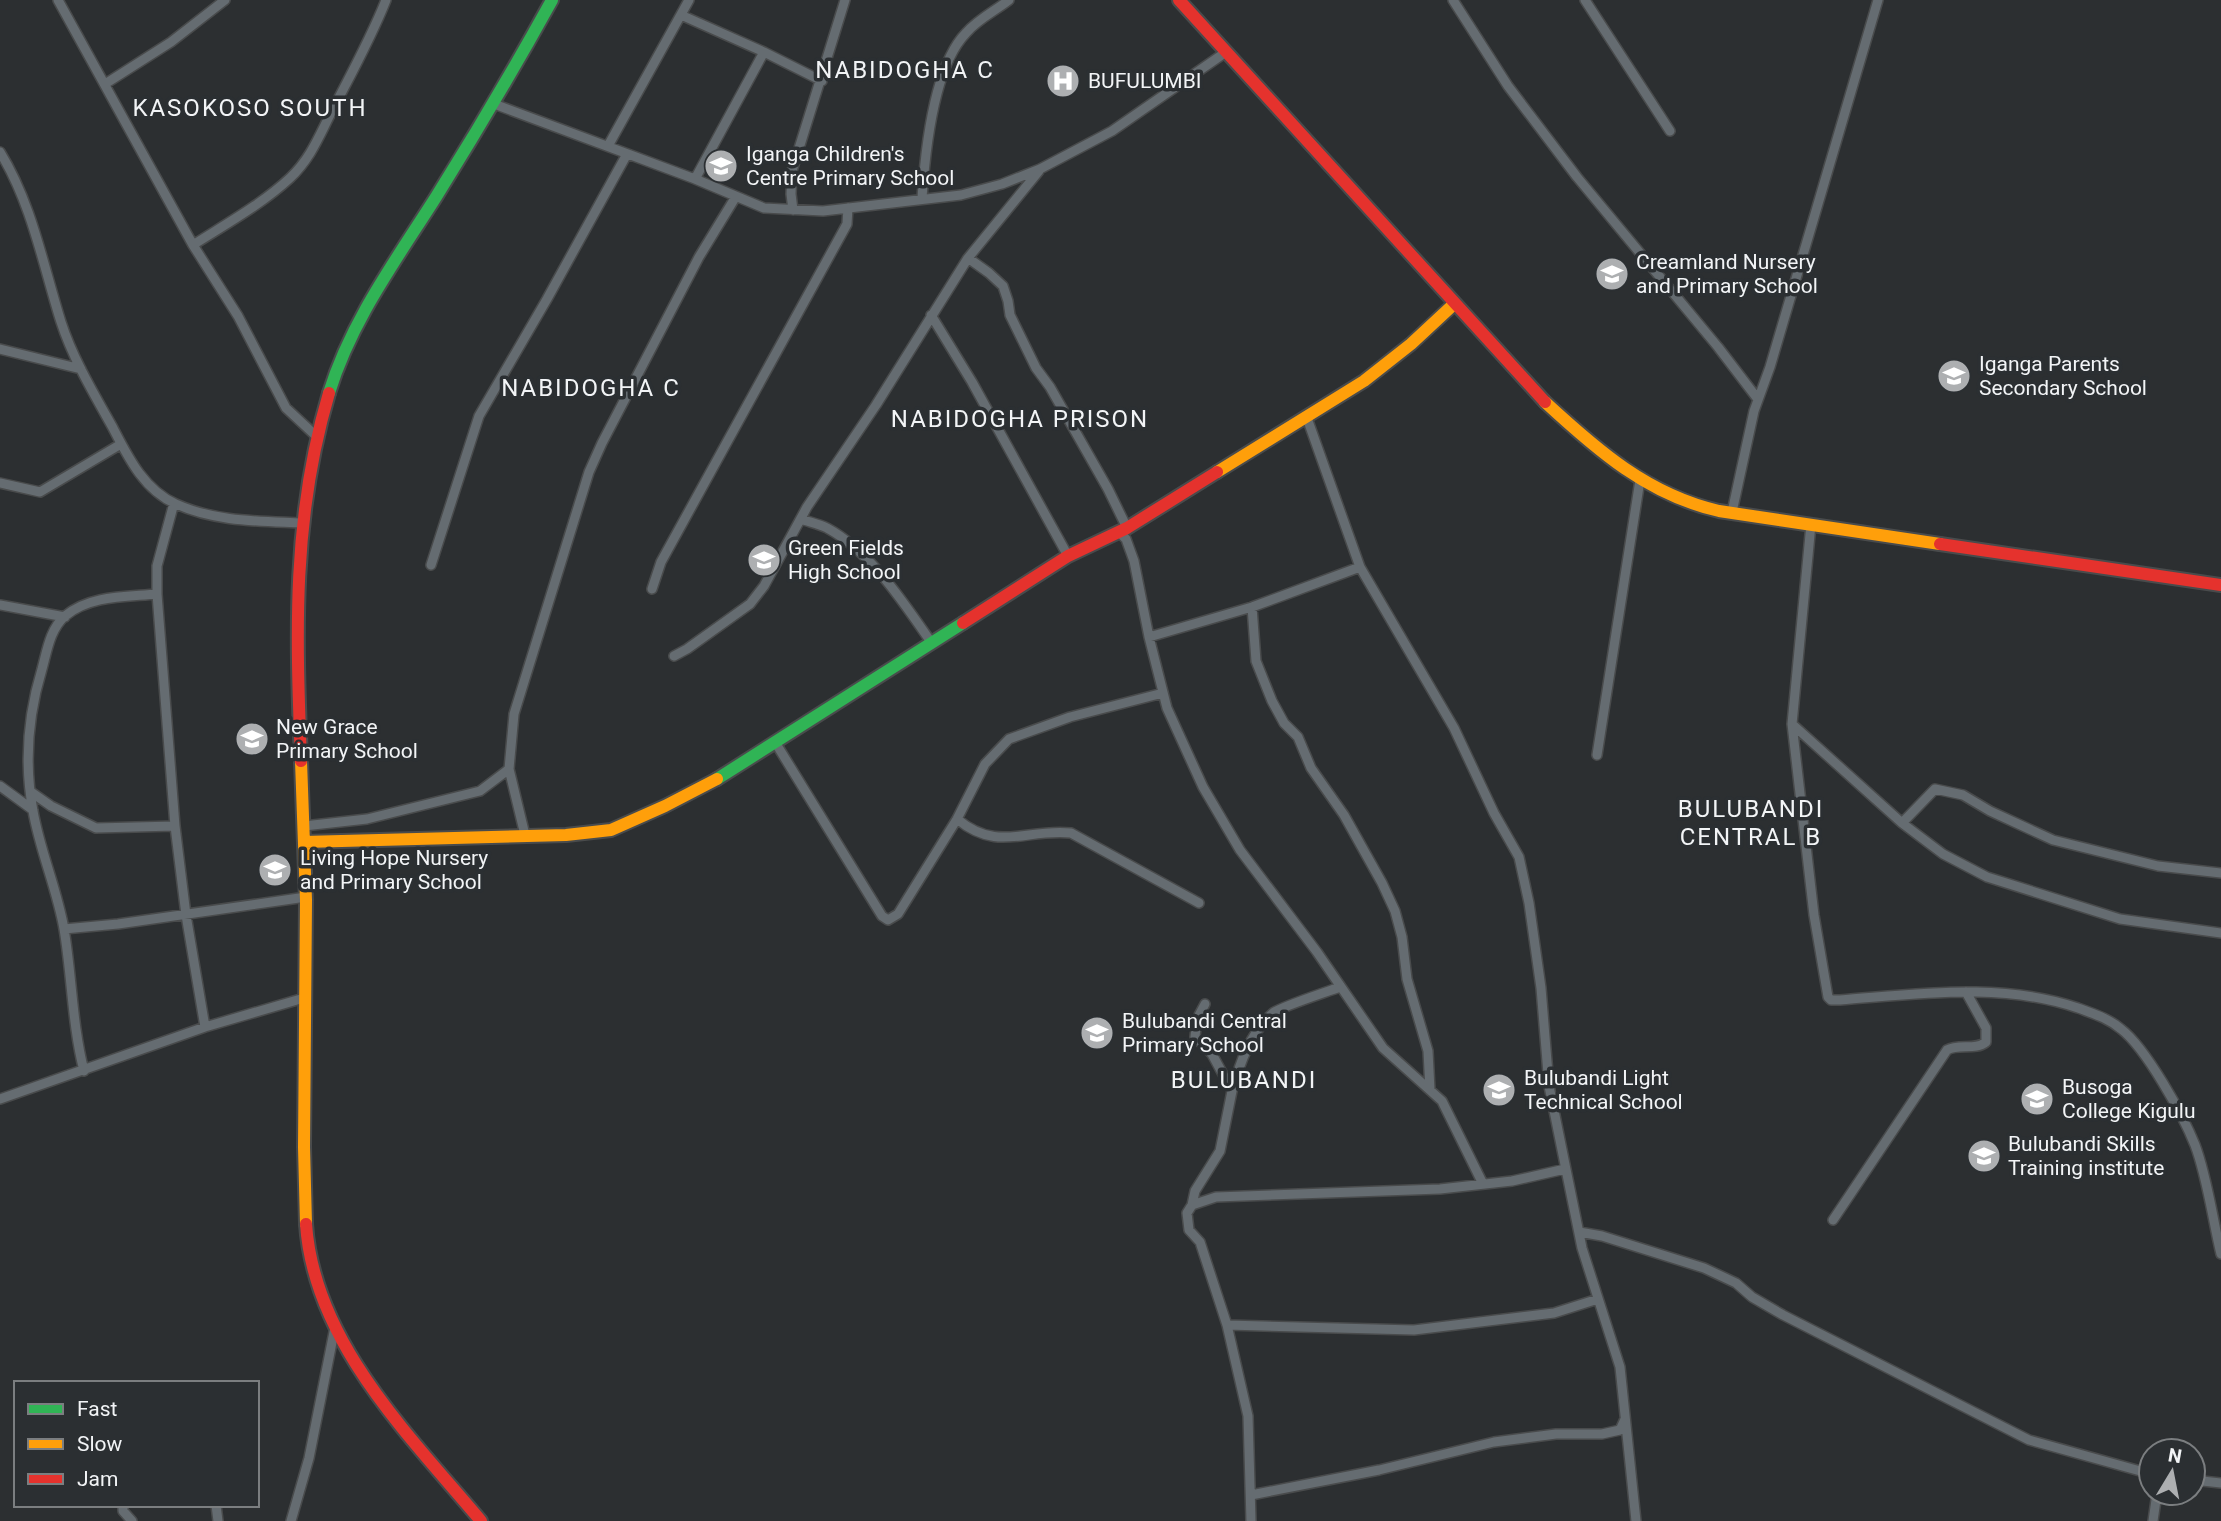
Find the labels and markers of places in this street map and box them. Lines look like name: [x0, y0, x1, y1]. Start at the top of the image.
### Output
hospital icon: BUFULUMBI: [1044, 62, 1082, 100]
place label: BUFULUMBI: [1088, 69, 1201, 93]
place label: Iganga Children's Centre Primary School: [746, 142, 954, 190]
school or university icon: Iganga Children's Centre Primary School: [702, 147, 740, 185]
place label: Creamland Nursery and Primary School: [1636, 250, 1818, 298]
school or university icon: Creamland Nursery and Primary School: [1593, 255, 1631, 293]
place label: Iganga Parents Secondary School: [1979, 352, 2147, 400]
school or university icon: Iganga Parents Secondary School: [1935, 357, 1973, 395]
place label: Green Fields High School: [788, 536, 904, 584]
school or university icon: Green Fields High School: [745, 541, 783, 579]
place label: New Grace Primary School: [276, 715, 418, 763]
school or university icon: New Grace Primary School: [233, 720, 271, 758]
place label: Living Hope Nursery and Primary School: [300, 846, 488, 894]
school or university icon: Living Hope Nursery and Primary School: [256, 851, 294, 889]
place label: Bulubandi Central Primary School: [1122, 1009, 1287, 1057]
school or university icon: Bulubandi Central Primary School: [1078, 1014, 1116, 1052]
place label: Bulubandi Light Technical School: [1524, 1066, 1683, 1114]
school or university icon: Bulubandi Light Technical School: [1480, 1071, 1518, 1109]
place label: Busoga College Kigulu: [2062, 1075, 2195, 1123]
school or university icon: Busoga College Kigulu: [2018, 1080, 2056, 1118]
place label: Bulubandi Skills Training institute: [2008, 1132, 2164, 1180]
school or university icon: Bulubandi Skills Training institute: [1965, 1137, 2003, 1175]

